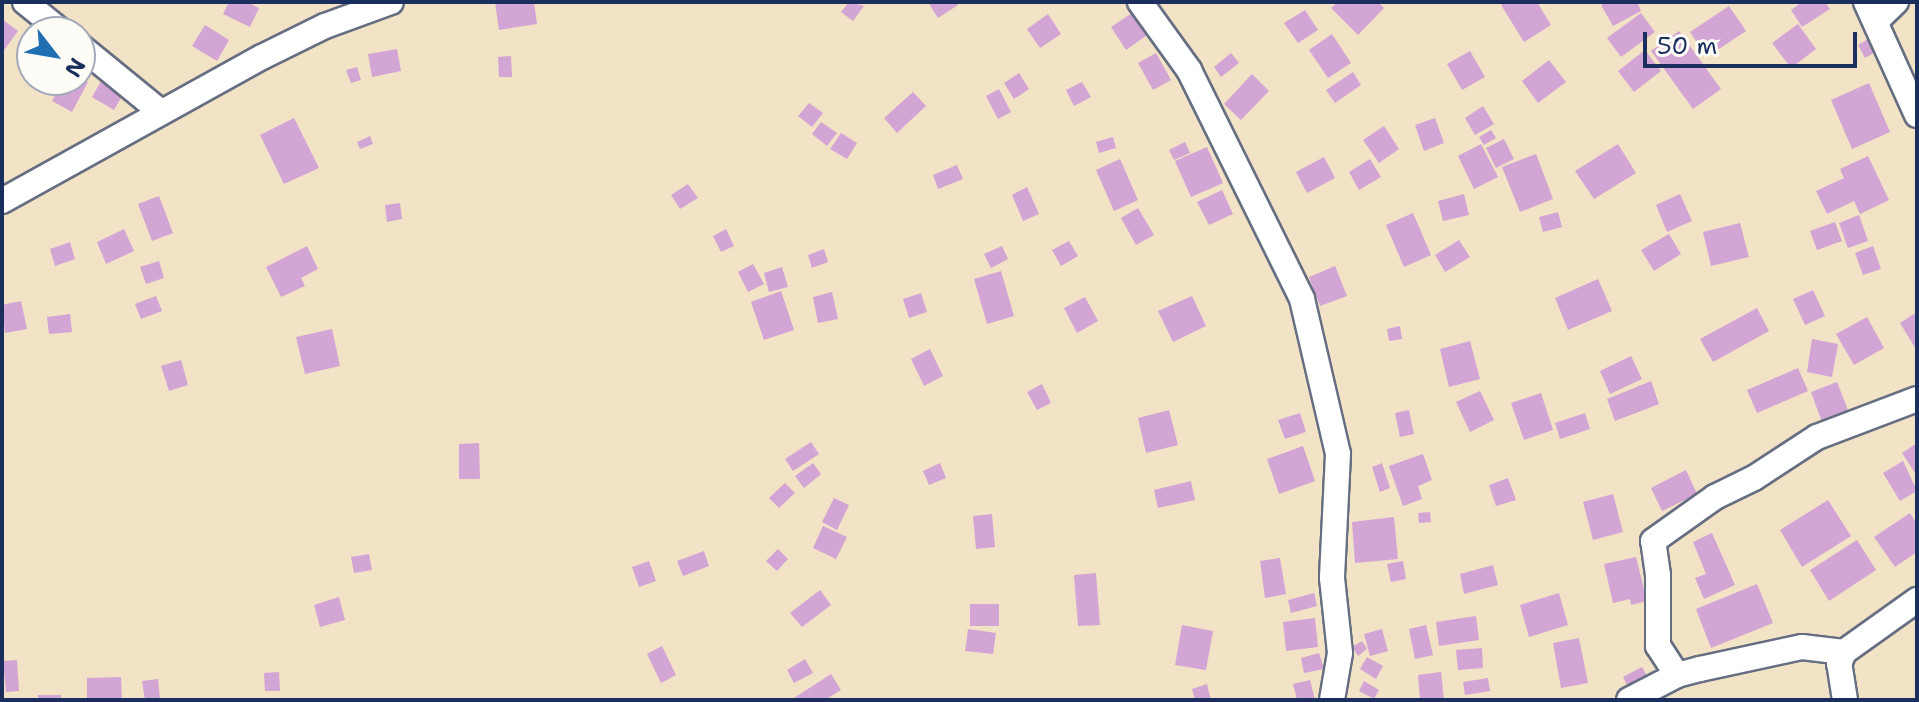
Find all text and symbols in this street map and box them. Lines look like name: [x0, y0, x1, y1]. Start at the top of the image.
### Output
north arrow: [16, 16, 96, 96]
scale bar: [1647, 16, 1861, 66]
text: 50 m: [1657, 30, 1717, 62]
text: N: [58, 53, 92, 83]

